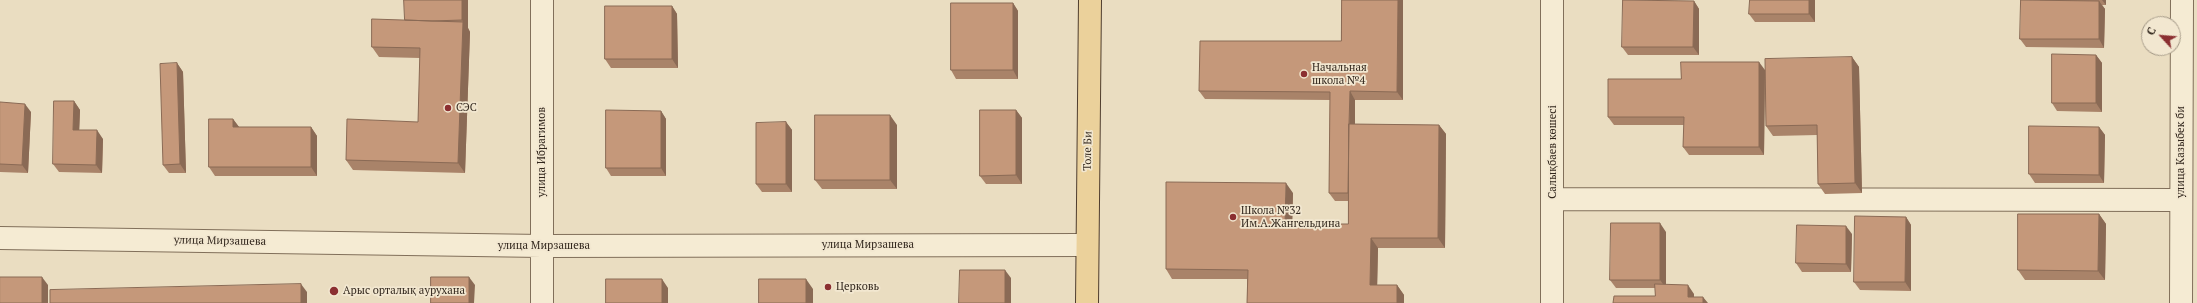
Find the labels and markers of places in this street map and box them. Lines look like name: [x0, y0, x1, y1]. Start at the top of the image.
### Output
place label: Начальная школа №4: [1312, 61, 1367, 87]
marker: Начальная школа №4: [1299, 69, 1309, 79]
place label: СЭС: [456, 101, 477, 115]
marker: СЭС: [443, 103, 453, 113]
place label: Школа №32 Им.А.Жангельдина: [1241, 204, 1340, 230]
marker: Школа №32 Им.А.Жангельдина: [1228, 212, 1238, 222]
place label: Церковь: [836, 280, 879, 294]
marker: Церковь: [823, 282, 833, 292]
place label: Арыс орталық аурухана: [343, 284, 465, 298]
marker: Арыс орталық аурухана: [328, 285, 340, 297]

